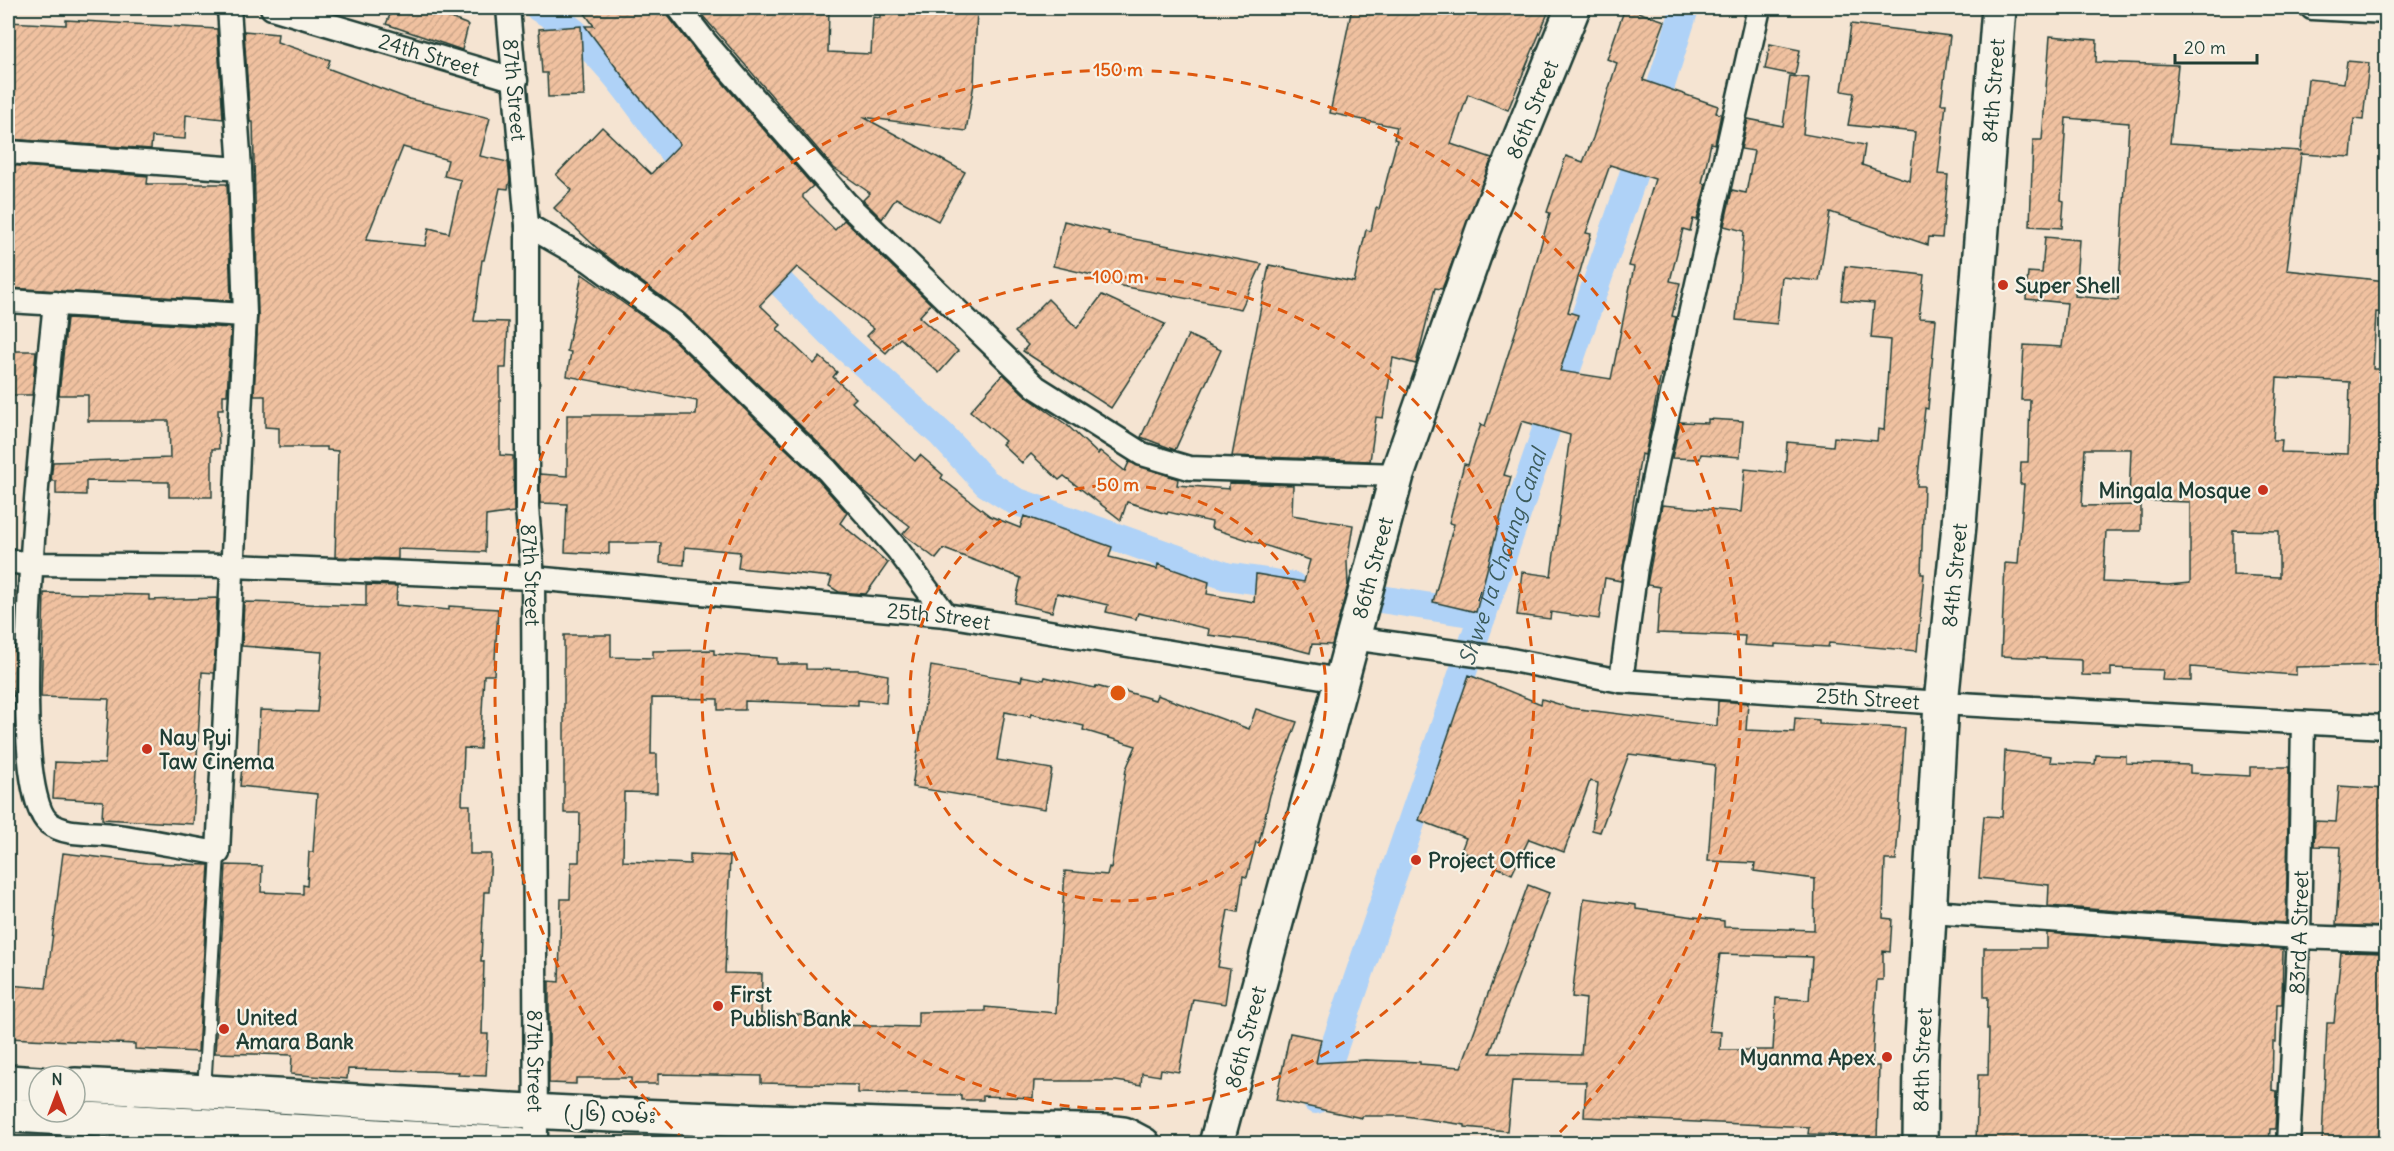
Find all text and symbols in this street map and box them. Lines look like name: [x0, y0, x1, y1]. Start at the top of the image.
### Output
street label: 24th Street: [376, 27, 483, 82]
scale bar: [2175, 27, 2258, 65]
text: 20 m: [2184, 36, 2226, 59]
street label: 87th Street: [497, 37, 533, 142]
street label: 84th Street: [1975, 38, 2010, 144]
street label: 86th Street: [1500, 56, 1564, 163]
text: 150 m: [1093, 58, 1143, 81]
text: 100 m: [1093, 265, 1144, 288]
place label: Super Shell: [2015, 272, 2120, 299]
marker: Super Shell: [1996, 278, 2010, 292]
water label: Shwe Ta Chaung Canal: [1452, 442, 1553, 669]
text: 50 m: [1097, 473, 1139, 496]
place label: Mingala Mosque: [2098, 477, 2251, 504]
marker: Mingala Mosque: [2256, 483, 2270, 497]
street label: 86th Street: [1345, 514, 1399, 622]
street label: 84th Street: [1935, 522, 1973, 629]
street label: 87th Street: [515, 523, 547, 626]
street label: 25th Street: [886, 596, 992, 636]
street label: 25th Street: [1815, 681, 1921, 715]
centre of rings: [1108, 683, 1128, 703]
place label: Nay Pyi Taw Cinema: [159, 724, 275, 775]
marker: Nay Pyi Taw Cinema: [140, 742, 154, 756]
place label: Project Office: [1428, 847, 1556, 874]
marker: Project Office: [1409, 853, 1423, 867]
street label: 83rd A Street: [2282, 870, 2314, 995]
place label: First Publish Bank: [730, 981, 851, 1032]
street label: 86th Street: [1218, 983, 1272, 1091]
marker: First Publish Bank: [711, 999, 725, 1013]
place label: United Amara Bank: [236, 1004, 354, 1055]
street label: 84th Street: [1907, 1007, 1937, 1112]
street label: 87th Street: [522, 1009, 549, 1112]
marker: United Amara Bank: [217, 1022, 231, 1036]
place label: Myanma Apex: [1740, 1044, 1876, 1071]
marker: Myanma Apex: [1880, 1050, 1894, 1064]
north arrow: [27, 1064, 87, 1124]
text: N: [51, 1069, 63, 1089]
street label: (၂၆) လမ်း: [563, 1097, 657, 1133]

